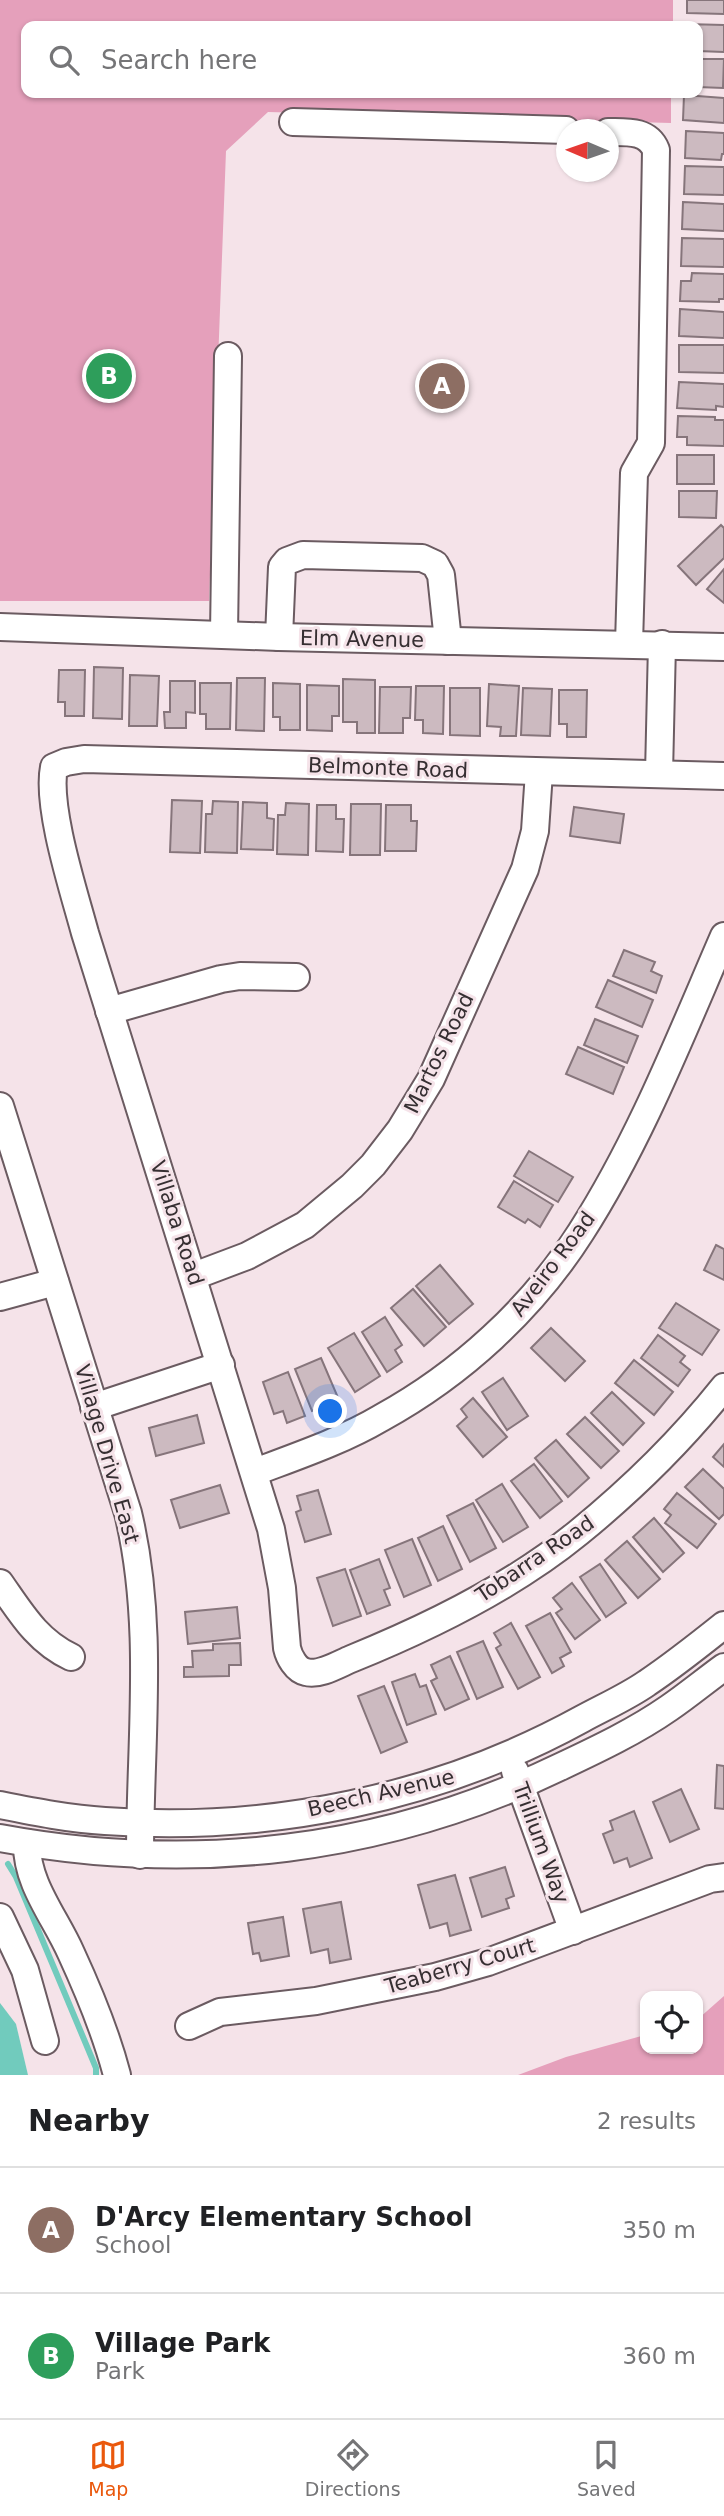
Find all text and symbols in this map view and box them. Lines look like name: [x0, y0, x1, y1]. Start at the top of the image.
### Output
search box: [21, 21, 703, 98]
icon: search: [45, 41, 83, 79]
text: Search here: [101, 45, 257, 75]
north arrow: [556, 119, 619, 182]
pin: B: [86, 350, 132, 402]
pin: A: [419, 360, 465, 412]
street label: Elm Avenue: [300, 626, 424, 652]
street label: Belmonte Road: [307, 753, 469, 783]
street label: Martos Road: [399, 989, 479, 1117]
street label: Villaba Road: [146, 1158, 208, 1288]
street label: Aveiro Road: [506, 1207, 600, 1321]
street label: Village Drive East: [70, 1362, 144, 1546]
your location: [313, 1394, 347, 1428]
street label: Tobarra Road: [470, 1511, 599, 1608]
street label: Beech Avenue: [305, 1764, 457, 1822]
street label: Trillium Way: [508, 1778, 574, 1907]
street label: Teaberry Court: [381, 1933, 538, 1999]
map controls: [640, 1991, 703, 2054]
button: locate: [640, 1991, 703, 2054]
text: Nearby: [28, 2103, 150, 2138]
text: 2 results: [597, 2108, 696, 2134]
text: D'Arcy Elementary School: [95, 2202, 473, 2232]
text: A: [42, 2217, 60, 2243]
text: 350 m: [622, 2217, 696, 2243]
text: School: [95, 2232, 171, 2258]
text: Village Park: [95, 2328, 270, 2358]
text: B: [42, 2343, 60, 2369]
text: 360 m: [622, 2343, 696, 2369]
text: Park: [95, 2358, 145, 2384]
tab: Map: [88, 2436, 128, 2500]
tab: Directions: [305, 2436, 401, 2500]
tab: Saved: [577, 2436, 636, 2500]

